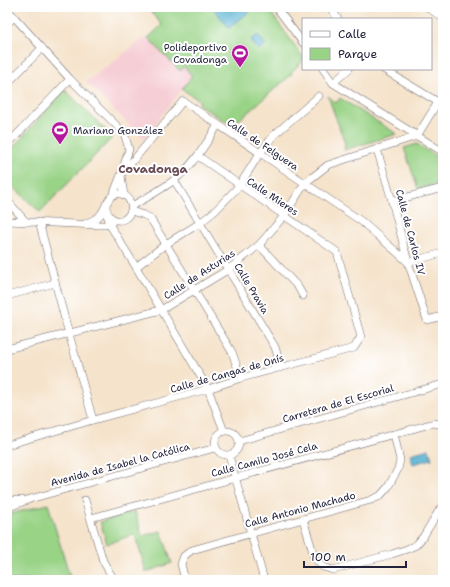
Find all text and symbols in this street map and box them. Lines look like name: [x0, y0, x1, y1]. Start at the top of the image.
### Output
legend: [302, 18, 432, 70]
text: Calle: [338, 26, 367, 42]
place label: Polideportivo Covadonga: [164, 41, 228, 66]
sports icon: Polideportivo Covadonga: [230, 43, 250, 68]
text: Parque: [338, 46, 377, 62]
street label: Calle de Felguera: [224, 116, 302, 174]
sports icon: Mariano González: [50, 120, 70, 145]
place label: Mariano González: [73, 124, 163, 137]
district label: Covadonga: [118, 161, 189, 177]
street label: Calle Mieres: [244, 174, 301, 218]
street label: Calle de Carlos IV: [393, 188, 428, 277]
street label: Calle de Asturias: [161, 246, 237, 302]
street label: Calle Pravia: [231, 261, 272, 317]
street label: Calle de Cangas de Onís: [169, 351, 285, 396]
street label: Carretera de El Escorial: [281, 381, 395, 426]
street label: Avenida de Isabel la Católica: [49, 439, 192, 489]
street label: Calle Camilo José Cela: [210, 439, 319, 480]
street label: Calle Antonio Machado: [243, 488, 357, 530]
scale bar: [304, 543, 406, 569]
text: 100 m: [310, 549, 346, 565]

